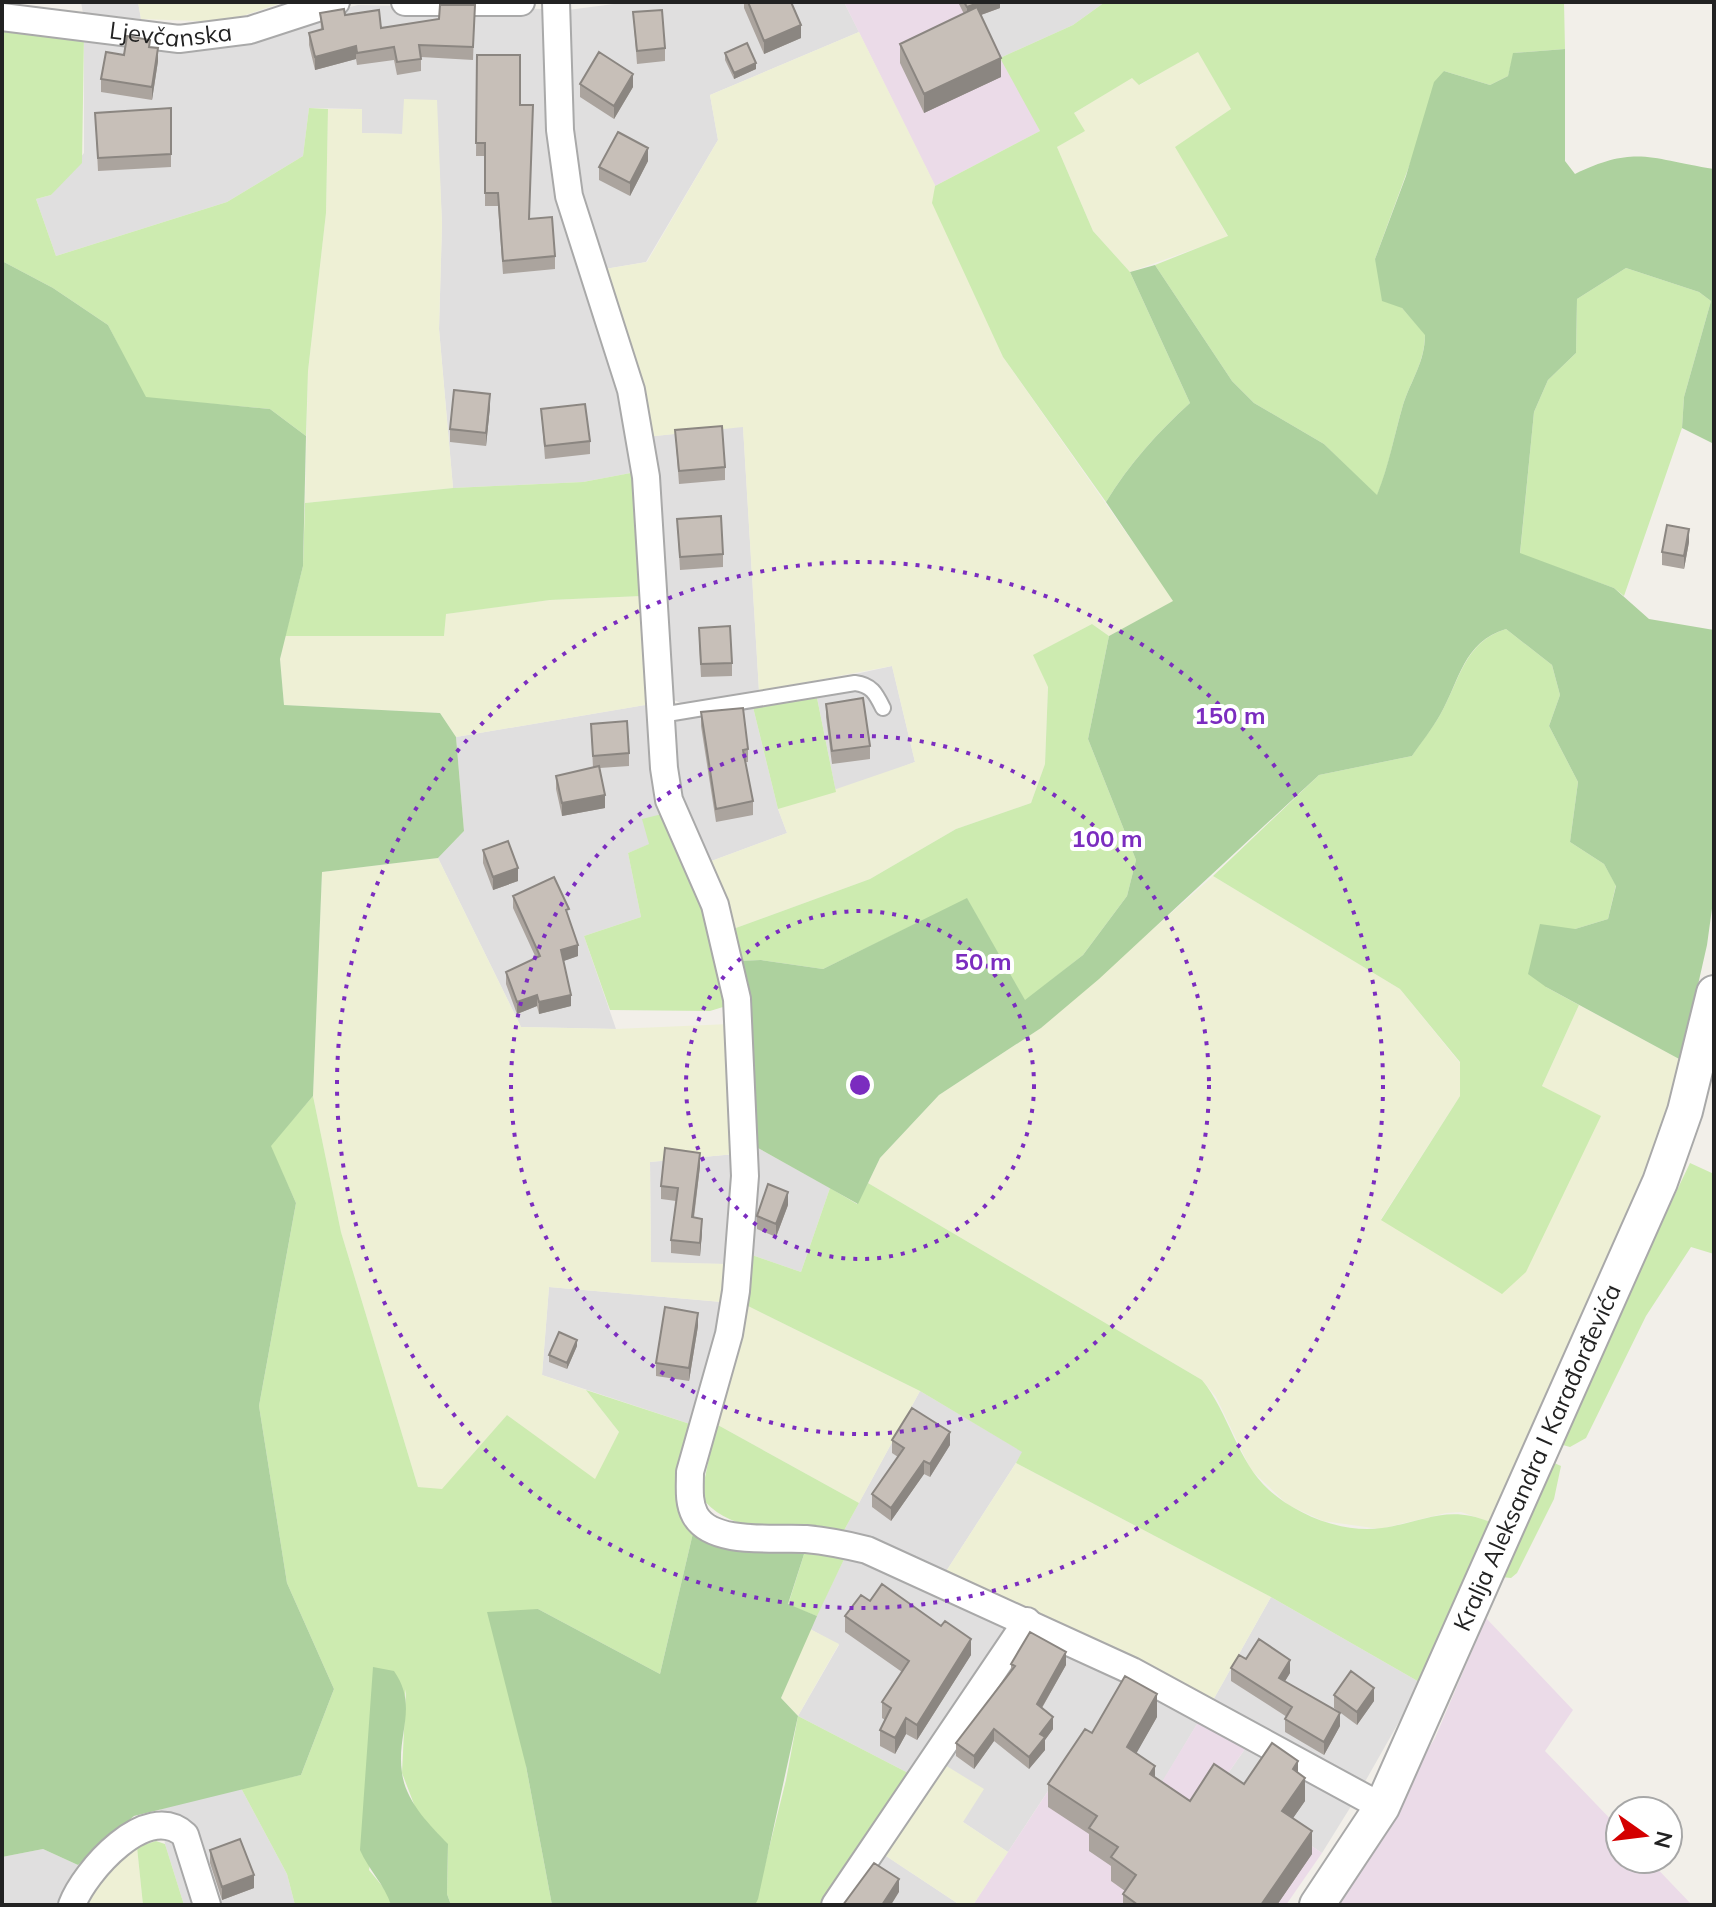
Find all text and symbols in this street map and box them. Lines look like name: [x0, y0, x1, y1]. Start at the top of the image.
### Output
street label: Ljevčanska: [108, 14, 234, 53]
text: 150 m: [1194, 700, 1266, 730]
text: 100 m: [1071, 823, 1143, 853]
text: 50 m: [955, 946, 1011, 976]
centre of rings: [846, 1071, 874, 1099]
street label: Kralja Aleksandra I Karađorđevića: [1446, 1279, 1627, 1635]
north arrow: [1604, 1795, 1684, 1875]
text: N: [1648, 1828, 1679, 1851]

